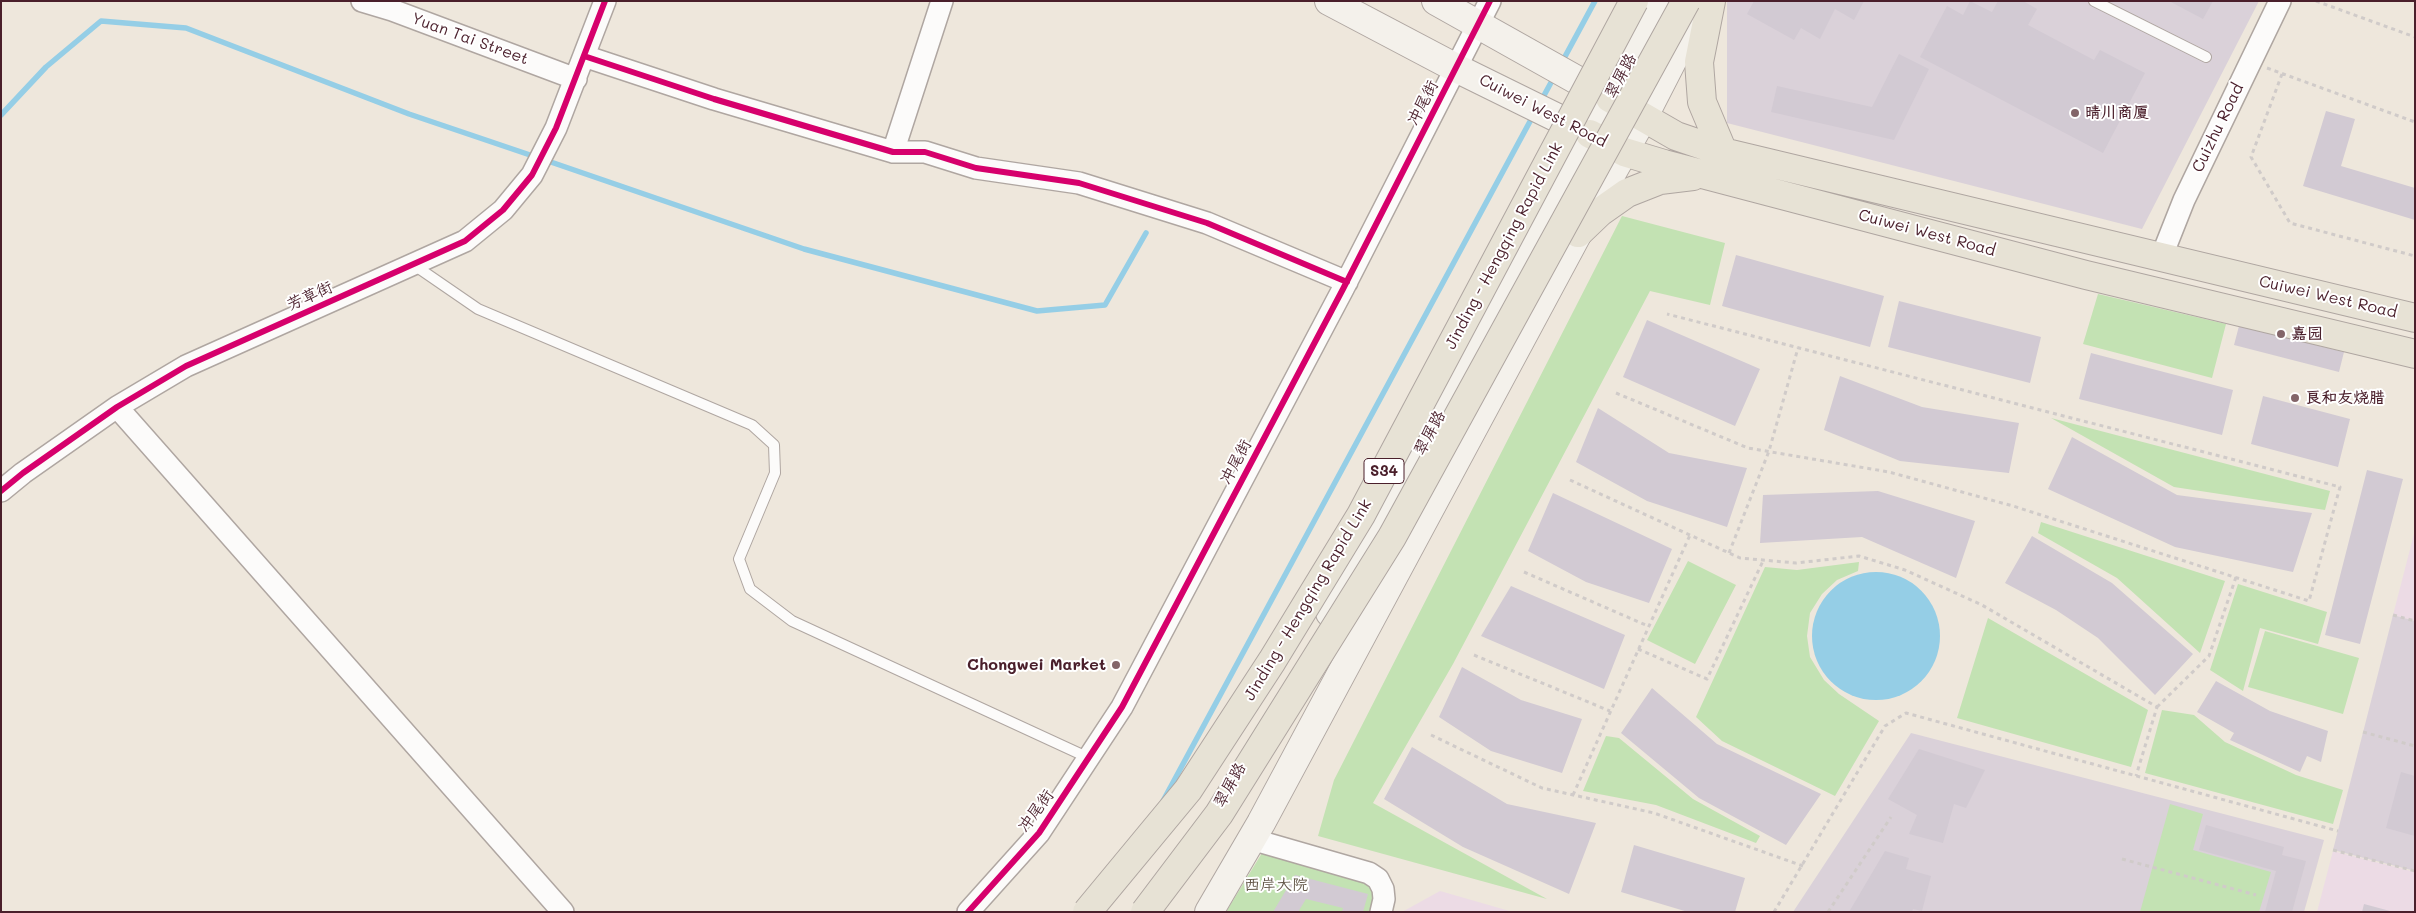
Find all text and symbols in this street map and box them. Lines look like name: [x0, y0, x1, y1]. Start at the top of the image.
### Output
street label: Yuan Tai Street: [409, 9, 531, 69]
street label: 翠屏路: [1601, 50, 1641, 102]
street label: Cuiwei West Road: [1476, 70, 1610, 152]
street label: 冲尾街: [1404, 77, 1442, 129]
street label: Cuizhu Road: [2188, 80, 2248, 176]
place label: 晴川商厦: [2085, 103, 2149, 123]
marker: 晴川商厦: [2069, 107, 2081, 119]
street label: Jinding - Hengqing Rapid Link: [1441, 139, 1567, 353]
street label: Cuiwei West Road: [1856, 205, 1998, 261]
street label: Cuiwei West Road: [2257, 272, 2399, 322]
street label: 芳草街: [284, 277, 336, 315]
place label: 嘉园: [2291, 324, 2323, 344]
marker: 嘉园: [2275, 328, 2287, 340]
place label: 良和友烧腊: [2305, 388, 2385, 408]
marker: 良和友烧腊: [2289, 392, 2301, 404]
street label: 翠屏路: [1410, 407, 1450, 459]
street label: 冲尾街: [1216, 436, 1256, 488]
road number: S34: [1364, 458, 1404, 484]
street label: Jinding - Hengqing Rapid Link: [1240, 496, 1376, 704]
place label: Chongwei Market: [967, 655, 1106, 675]
marker: Chongwei Market: [1110, 659, 1122, 671]
street label: 翠屏路: [1210, 759, 1250, 811]
street label: 冲尾街: [1014, 786, 1058, 836]
park label: 西岸大院: [1244, 875, 1308, 895]

